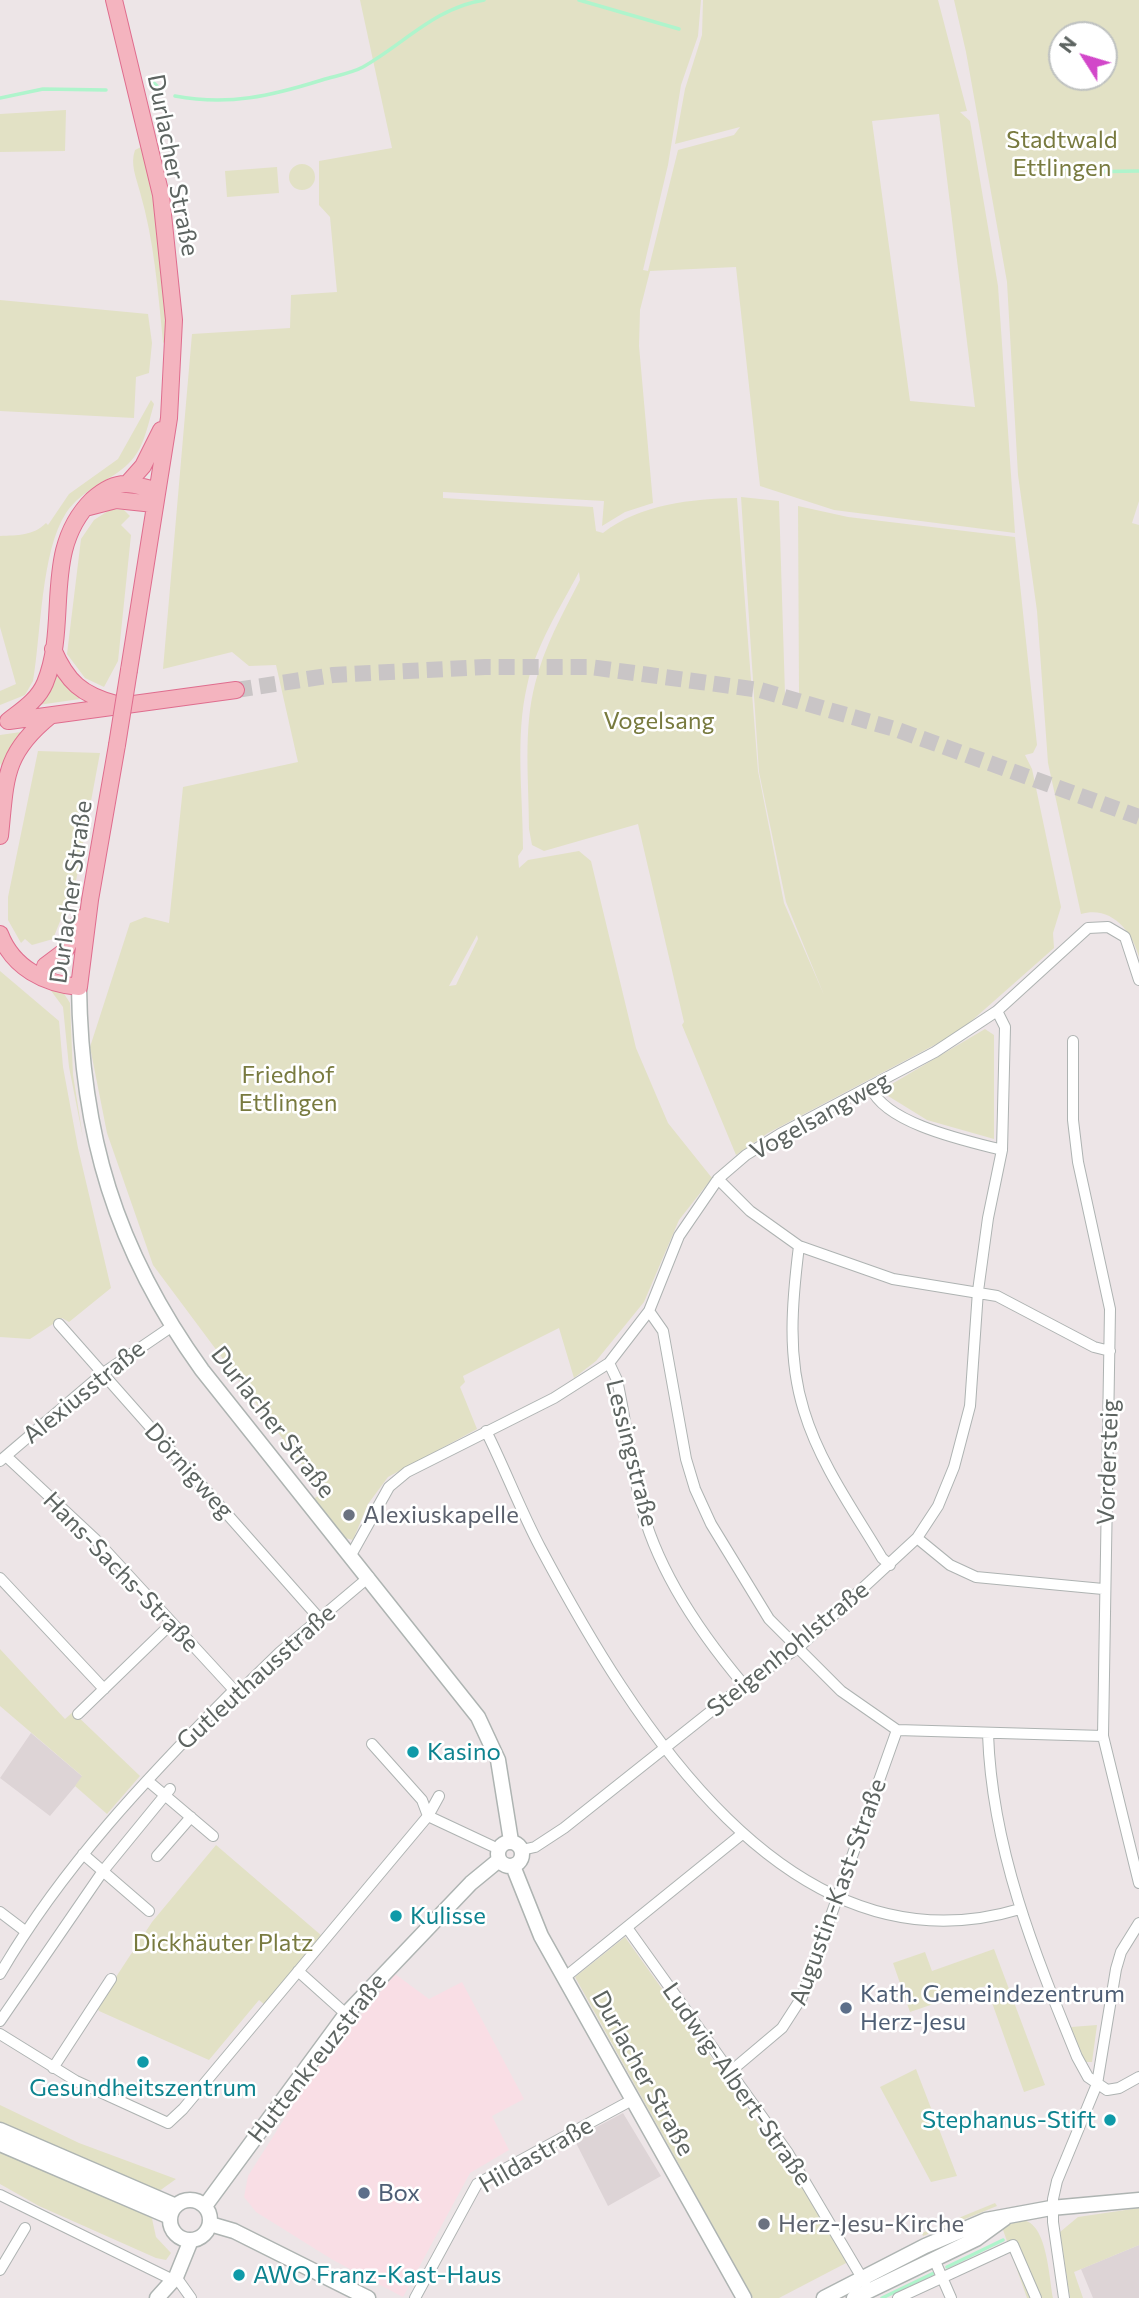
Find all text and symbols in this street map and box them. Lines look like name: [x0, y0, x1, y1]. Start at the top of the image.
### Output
north arrow: [1048, 21, 1118, 91]
text: N: [1054, 32, 1081, 57]
street label: Durlacher Straße: [141, 72, 205, 258]
park label: Stadtwald Ettlingen: [1006, 126, 1118, 182]
park label: Vogelsang: [604, 707, 714, 735]
street label: Durlacher Straße: [44, 799, 98, 985]
park label: Friedhof Ettlingen: [239, 1061, 337, 1117]
street label: Vogelsangweg: [745, 1066, 895, 1166]
street label: Alexiusstraße: [17, 1334, 151, 1450]
street label: Durlacher Straße: [205, 1340, 341, 1504]
street label: Lessingstraße: [600, 1376, 664, 1530]
street label: Vordersteig: [1091, 1398, 1125, 1526]
street label: Dörnigweg: [138, 1417, 240, 1525]
street label: Hans-Sachs-Straße: [37, 1486, 205, 1658]
place label: Alexiuskapelle: [363, 1501, 519, 1529]
marker: Alexiuskapelle: [341, 1507, 357, 1523]
street label: Steigenhohlstraße: [702, 1575, 874, 1723]
street label: Gutleuthausstraße: [171, 1598, 341, 1756]
place label: Kasino: [427, 1738, 501, 1766]
marker: Kasino: [405, 1744, 421, 1760]
street label: Augustin-Kast-Straße: [784, 1775, 892, 2009]
place label: Kulisse: [410, 1902, 486, 1930]
marker: Kulisse: [388, 1908, 404, 1924]
park label: Dickhäuter Platz: [133, 1929, 313, 1957]
street label: Huttenkreuzstraße: [242, 1967, 392, 2149]
street label: Ludwig-Albert-Straße: [656, 1977, 818, 2191]
place label: Kath. Gemeindezentrum Herz-Jesu: [860, 1980, 1125, 2036]
street label: Durlacher Straße: [586, 1985, 700, 2161]
marker: Kath. Gemeindezentrum Herz-Jesu: [838, 2000, 854, 2016]
marker: Gesundheitszentrum: [135, 2054, 151, 2070]
place label: Gesundheitszentrum: [29, 2074, 257, 2102]
place label: Stephanus-Stift: [922, 2106, 1096, 2134]
street label: Hildastraße: [474, 2111, 598, 2199]
marker: Stephanus-Stift: [1102, 2112, 1118, 2128]
place label: Box: [378, 2179, 420, 2207]
marker: Box: [356, 2185, 372, 2201]
place label: Herz-Jesu-Kirche: [778, 2210, 964, 2238]
marker: Herz-Jesu-Kirche: [756, 2216, 772, 2232]
place label: AWO Franz-Kast-Haus: [253, 2261, 501, 2289]
marker: AWO Franz-Kast-Haus: [231, 2267, 247, 2283]

